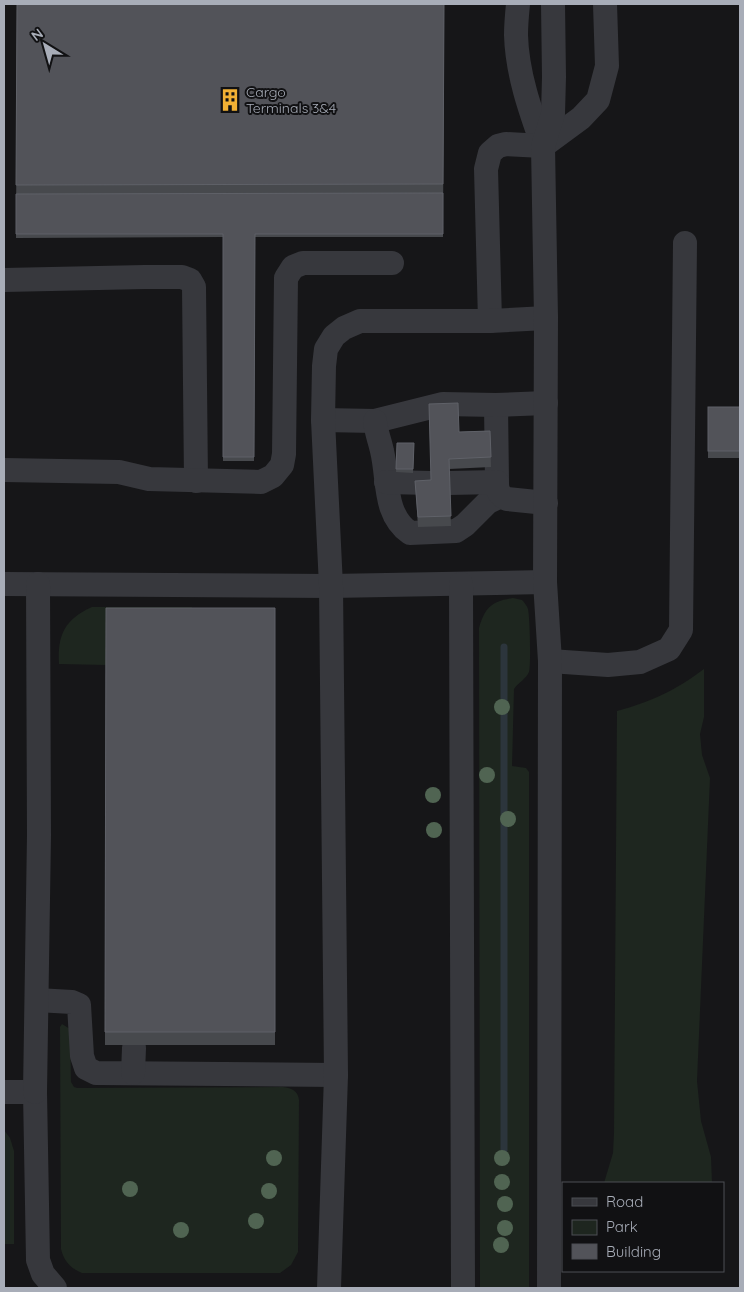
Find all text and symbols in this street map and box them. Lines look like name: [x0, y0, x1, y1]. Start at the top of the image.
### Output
north arrow: [20, 20, 70, 70]
text: N: [28, 24, 47, 45]
place label: Cargo Terminals 3&4: [246, 83, 336, 117]
building icon: Cargo Terminals 3&4: [217, 87, 243, 113]
legend: [562, 1182, 724, 1272]
text: Road: [606, 1192, 643, 1211]
text: Park: [606, 1217, 638, 1236]
text: Building: [606, 1242, 661, 1261]

